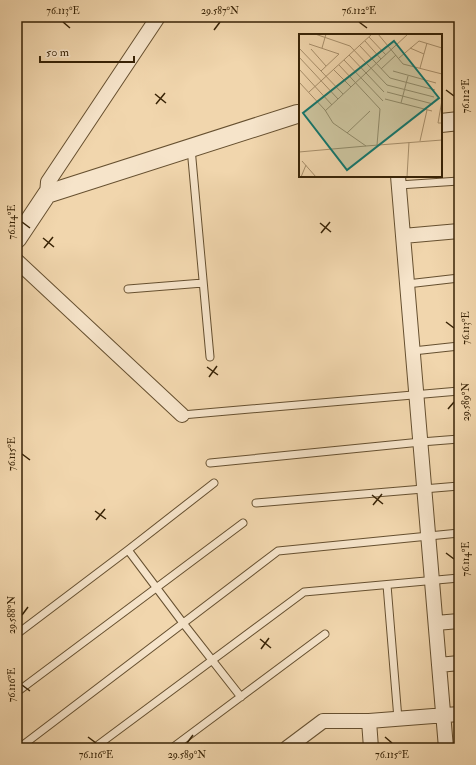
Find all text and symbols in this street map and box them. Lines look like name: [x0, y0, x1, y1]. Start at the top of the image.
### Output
text: 76.113°E: [46, 5, 80, 17]
text: 29.587°N: [201, 5, 239, 17]
text: 76.112°E: [342, 5, 376, 17]
inset map: [299, 34, 442, 177]
scale bar: [40, 38, 134, 64]
text: 50 m: [46, 45, 70, 60]
text: 76.112°E: [460, 79, 472, 113]
text: 76.114°E: [6, 205, 18, 239]
text: 76.113°E: [460, 311, 472, 345]
text: 29.589°N: [460, 383, 472, 421]
text: 76.115°E: [6, 437, 18, 471]
text: 76.114°E: [460, 542, 472, 576]
text: 29.588°N: [6, 596, 18, 634]
text: 76.116°E: [6, 668, 18, 702]
text: 76.116°E: [79, 749, 113, 761]
text: 29.589°N: [168, 749, 206, 761]
text: 76.115°E: [375, 749, 409, 761]

